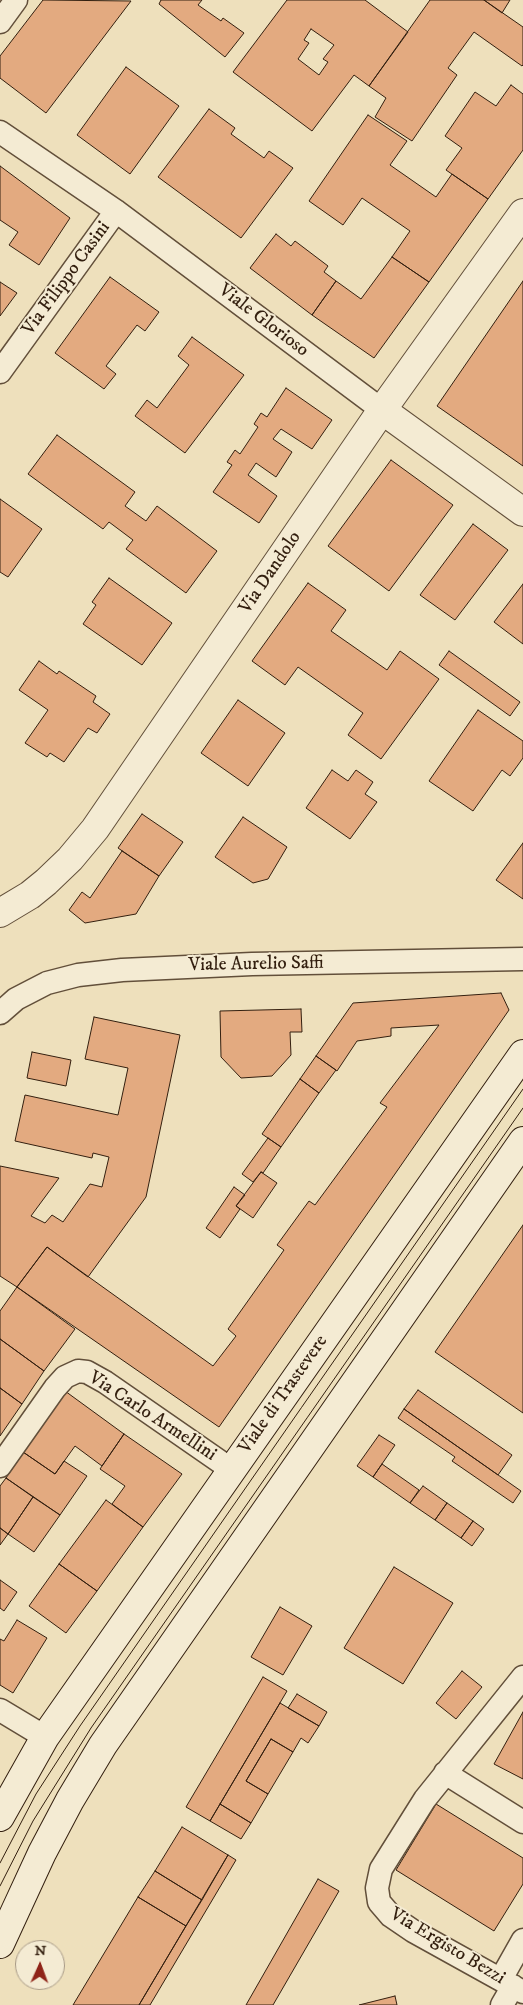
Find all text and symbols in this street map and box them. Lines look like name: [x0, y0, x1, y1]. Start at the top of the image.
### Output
street label: Via Filippo Casini: [18, 218, 116, 340]
street label: Viale Glorioso: [213, 280, 313, 362]
street label: Via Dandolo: [235, 527, 307, 619]
street label: Viale Aurelio Saffi: [188, 952, 324, 978]
street label: Viale di Trastevere: [235, 1331, 333, 1459]
street label: Via Carlo Armellini: [84, 1367, 220, 1467]
street label: Via Ergisto Bezzi: [385, 1904, 509, 1990]
north arrow: [15, 1940, 65, 1990]
text: N: [34, 1942, 47, 1960]

